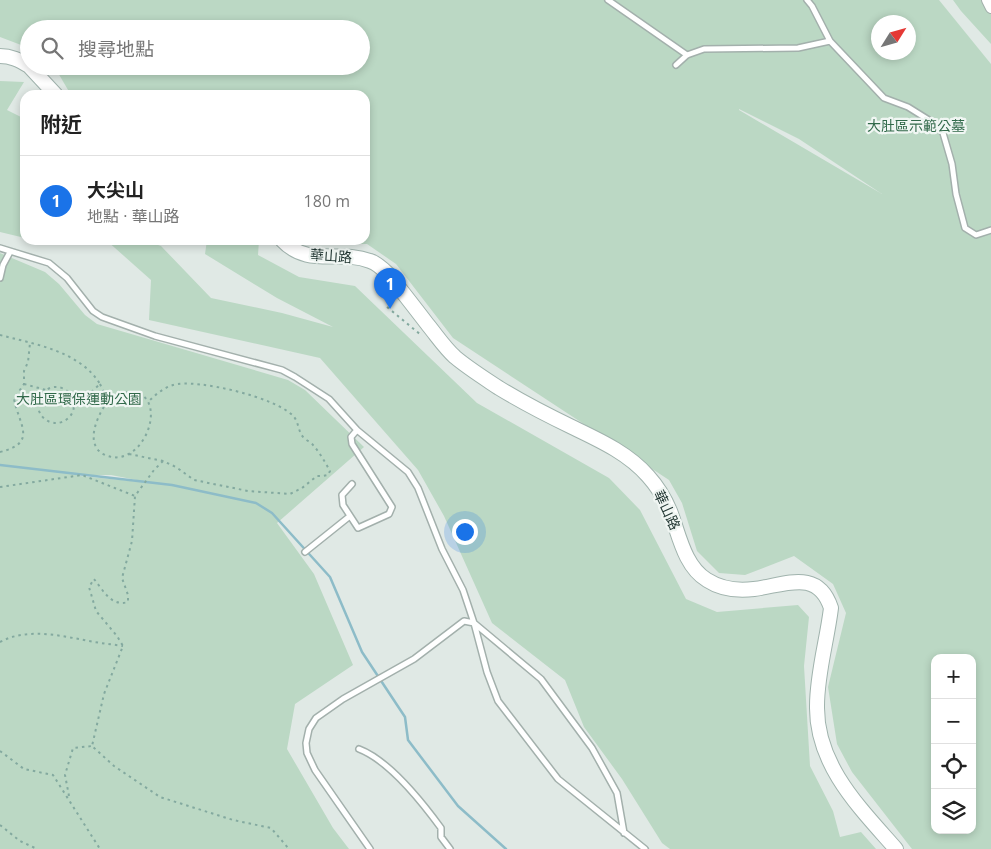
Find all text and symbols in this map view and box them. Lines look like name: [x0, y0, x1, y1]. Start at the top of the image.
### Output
north arrow: [871, 15, 916, 60]
search box: [20, 20, 370, 75]
icon: search: [38, 34, 66, 62]
text: 搜尋地點: [78, 36, 154, 62]
text: 附近: [40, 110, 82, 138]
park label: 大肚區示範公墓: [867, 116, 965, 135]
text: 大尖山: [87, 177, 144, 203]
text: 1: [51, 190, 61, 212]
text: 180 m: [304, 190, 350, 212]
text: 地點 · 華山路: [87, 205, 180, 227]
street label: 華山路: [309, 245, 353, 266]
pin: 1: [374, 268, 406, 309]
park label: 大肚區環保運動公園: [16, 389, 142, 408]
street label: 華山路: [650, 487, 685, 533]
your location: [452, 519, 478, 545]
map controls: [931, 654, 976, 834]
button: +: [931, 654, 976, 699]
button: −: [931, 699, 976, 744]
button: locate: [931, 744, 976, 789]
button: layers: [931, 789, 976, 834]

